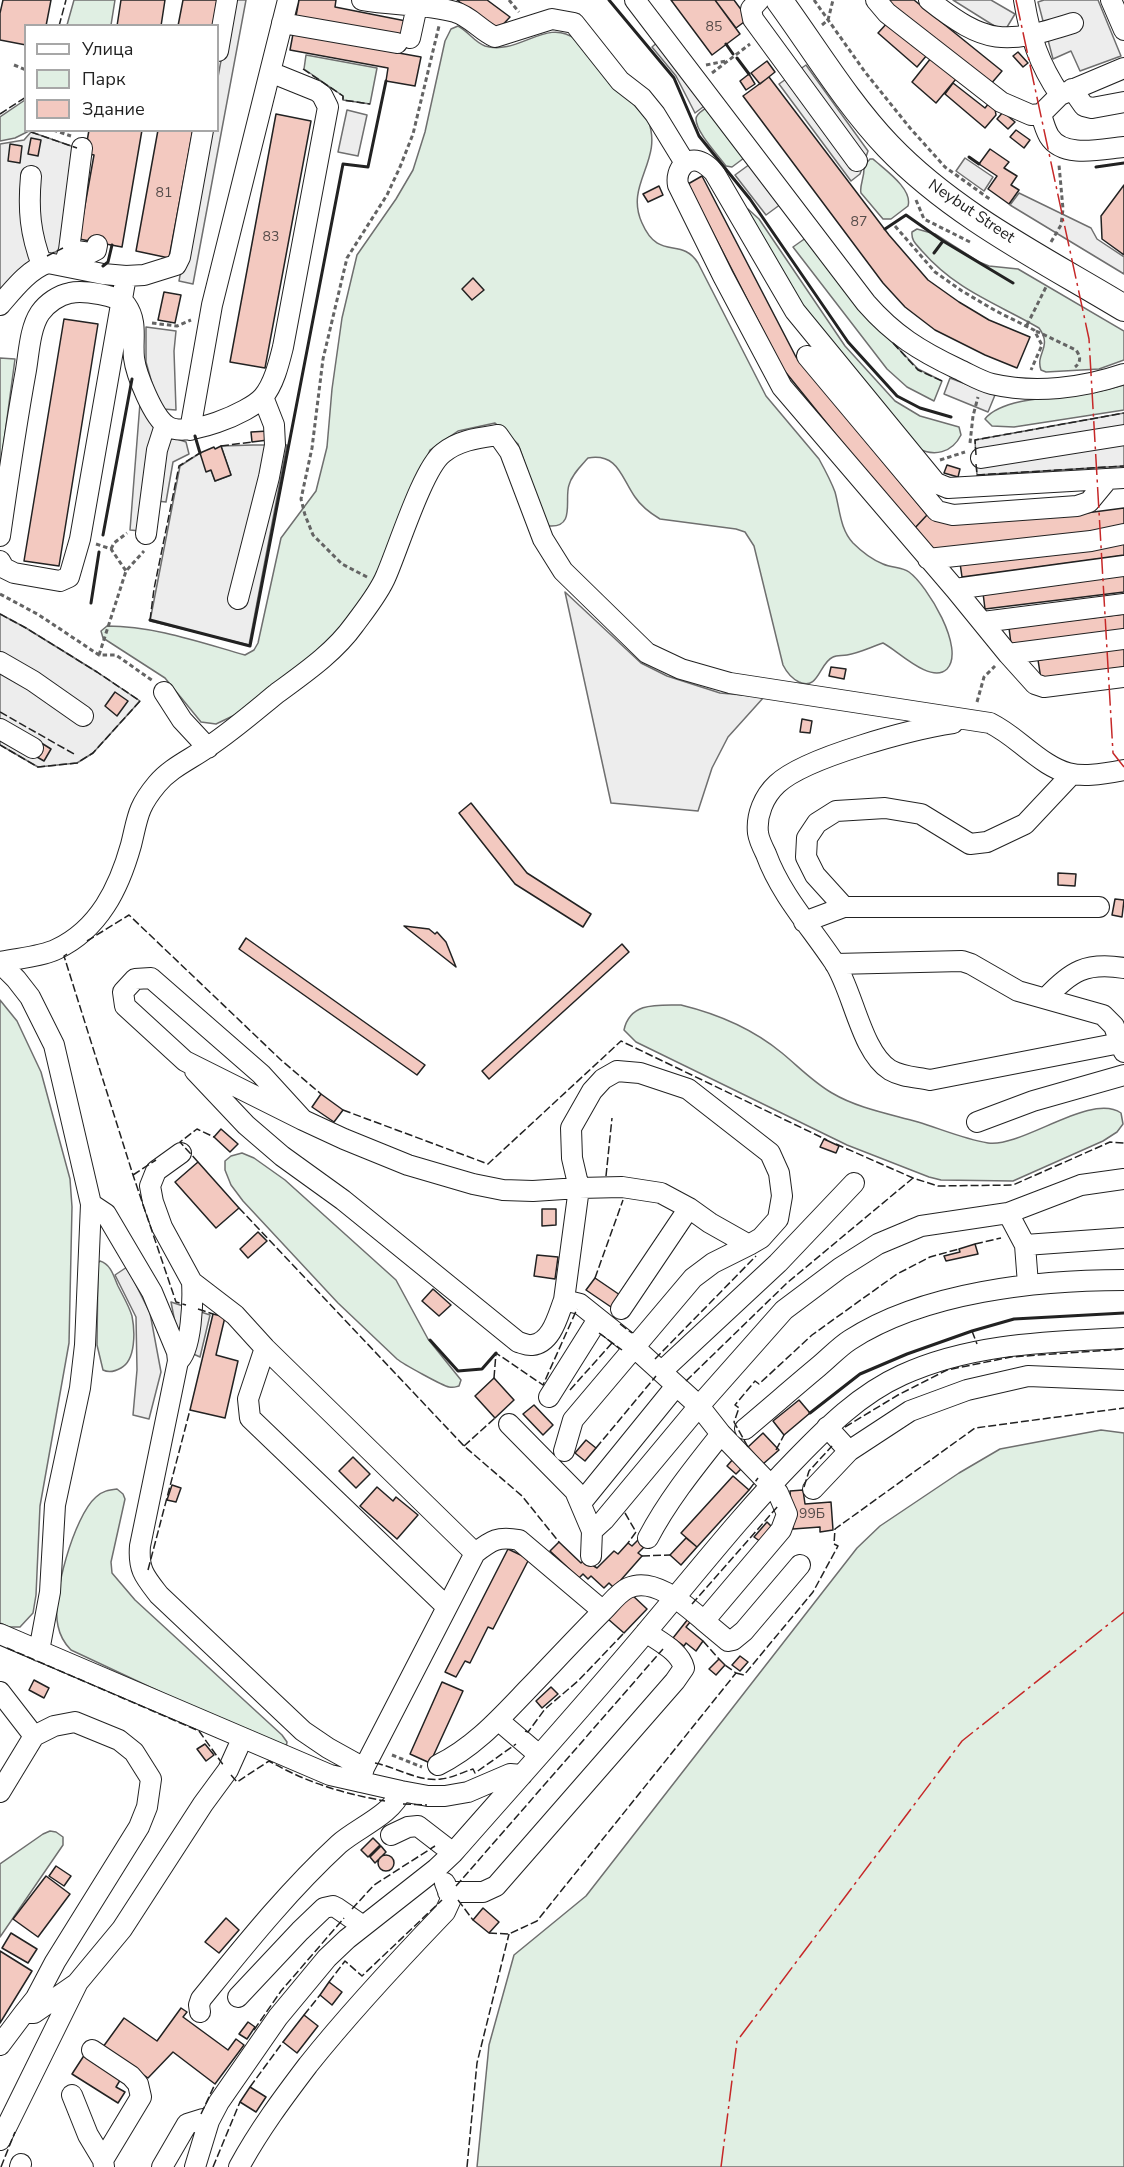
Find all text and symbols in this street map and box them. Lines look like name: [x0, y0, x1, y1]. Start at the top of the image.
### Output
house number: 85: [706, 20, 722, 36]
legend: [24, 24, 219, 132]
text: Улица: [82, 37, 133, 61]
text: Парк: [82, 67, 125, 91]
text: Здание: [82, 97, 145, 121]
street label: Neybut Street: [924, 176, 1018, 248]
house number: 81: [156, 186, 172, 202]
house number: 87: [851, 215, 867, 231]
house number: 83: [263, 230, 279, 246]
house number: 99Б: [799, 1507, 825, 1523]

